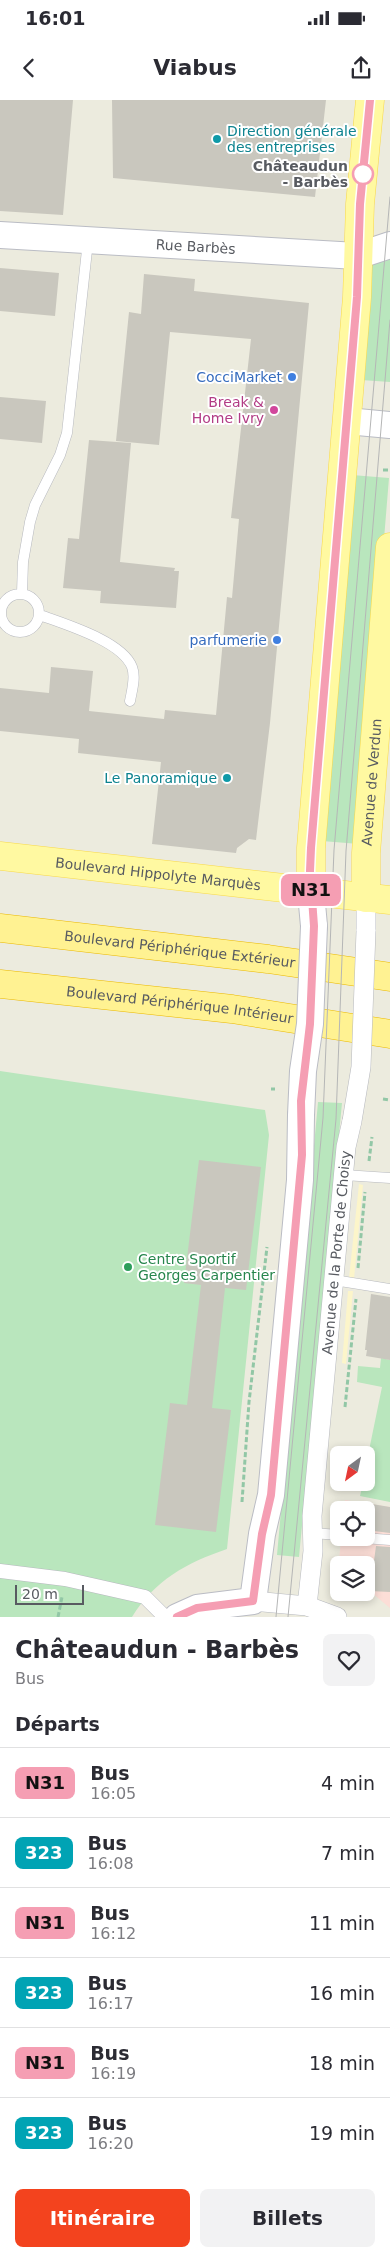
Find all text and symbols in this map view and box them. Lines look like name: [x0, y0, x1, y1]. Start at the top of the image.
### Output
text: 16:01: [25, 7, 85, 29]
icon: back: [15, 54, 43, 82]
icon: share: [347, 54, 375, 82]
text: Viabus: [153, 55, 237, 80]
place label: Direction générale des entreprises: [227, 123, 357, 155]
marker: Direction générale des entreprises: [211, 133, 223, 145]
place label: Châteaudun - Barbès: [253, 158, 348, 190]
marker: Châteaudun - Barbès: [352, 163, 374, 185]
street label: Rue Barbès: [155, 236, 236, 257]
place label: CocciMarket: [196, 369, 283, 385]
marker: CocciMarket: [286, 371, 298, 383]
place label: Break & Home Ivry: [192, 394, 264, 426]
marker: Break & Home Ivry: [268, 404, 280, 416]
place label: parfumerie: [189, 632, 267, 648]
marker: parfumerie: [271, 634, 283, 646]
street label: Avenue de Verdun: [359, 718, 385, 847]
place label: Le Panoramique: [104, 770, 217, 786]
marker: Le Panoramique: [221, 772, 233, 784]
street label: Boulevard Hippolyte Marquès: [54, 854, 262, 893]
line badge: N31: [282, 874, 340, 906]
text: N31: [291, 879, 331, 900]
street label: Boulevard Périphérique Extérieur: [63, 927, 297, 971]
street label: Boulevard Périphérique Intérieur: [66, 983, 295, 1027]
street label: Avenue de la Porte de Choisy: [319, 1150, 354, 1355]
place label: Centre Sportif Georges Carpentier: [138, 1251, 275, 1283]
marker: Centre Sportif Georges Carpentier: [122, 1261, 134, 1273]
north arrow: [330, 1446, 375, 1491]
map controls: [330, 1446, 375, 1601]
button: locate: [330, 1501, 375, 1546]
button: layers: [330, 1556, 375, 1601]
scale bar: [15, 1582, 84, 1605]
text: 20 m: [22, 1586, 58, 1602]
button: heart: [323, 1634, 375, 1686]
text: Châteaudun - Barbès: [15, 1636, 299, 1664]
text: Bus: [15, 1669, 44, 1688]
text: Départs: [15, 1713, 100, 1735]
text: Bus: [90, 1762, 129, 1784]
text: N31: [25, 1772, 65, 1793]
text: 4 min: [321, 1772, 375, 1794]
text: 16:05: [90, 1784, 136, 1803]
text: Bus: [88, 1832, 127, 1854]
text: 323: [25, 1842, 63, 1863]
text: 7 min: [321, 1842, 375, 1864]
text: 16:08: [88, 1854, 134, 1873]
text: Bus: [90, 1902, 129, 1924]
text: N31: [25, 1912, 65, 1933]
text: 11 min: [309, 1912, 375, 1934]
text: 16:12: [90, 1924, 136, 1943]
text: Bus: [88, 1972, 127, 1994]
text: 323: [25, 1982, 63, 2003]
text: 16 min: [309, 1982, 375, 2004]
text: 16:17: [88, 1994, 134, 2013]
text: Bus: [90, 2042, 129, 2064]
text: N31: [25, 2052, 65, 2073]
text: 18 min: [309, 2052, 375, 2074]
text: 16:19: [90, 2064, 136, 2083]
text: Bus: [88, 2112, 127, 2134]
text: 323: [25, 2122, 63, 2143]
text: 19 min: [309, 2122, 375, 2144]
text: 16:20: [88, 2134, 134, 2153]
button: Itinéraire: [15, 2189, 190, 2247]
button: Billets: [200, 2189, 375, 2247]

